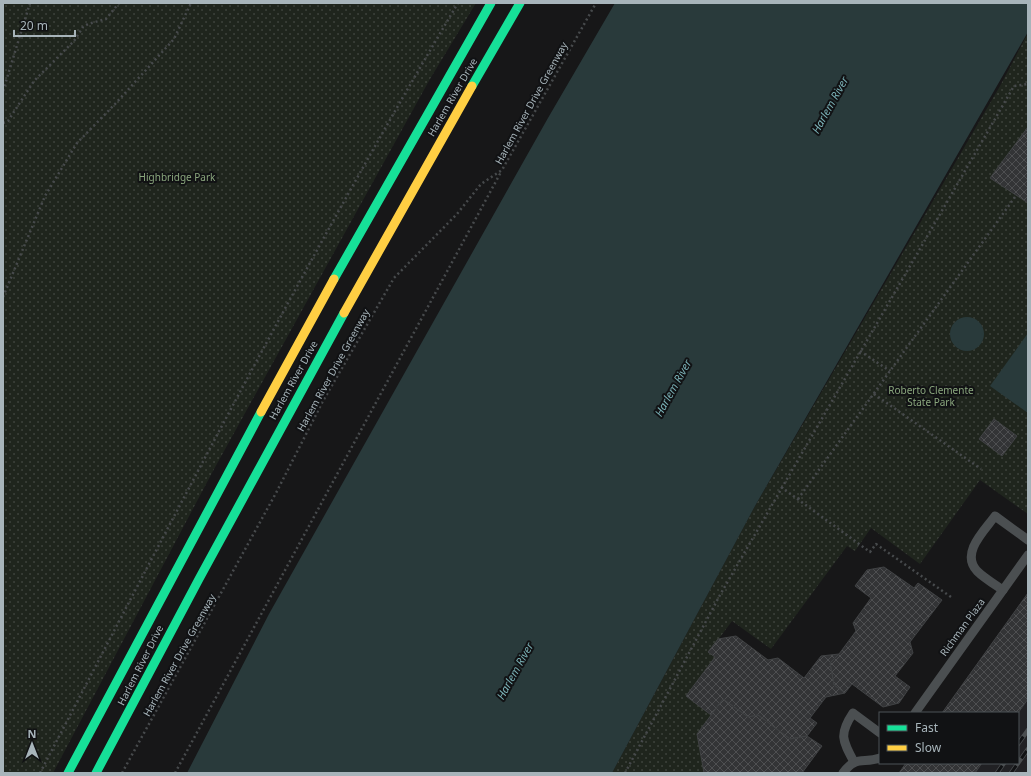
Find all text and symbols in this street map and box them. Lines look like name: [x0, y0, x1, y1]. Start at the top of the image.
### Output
scale bar: [14, 12, 75, 38]
text: 20 m: [20, 17, 48, 34]
street label: Harlem River Drive Greenway: [491, 38, 571, 167]
street label: Harlem River Drive: [424, 55, 480, 139]
water label: Harlem River: [808, 73, 852, 136]
park label: Highbridge Park: [139, 170, 216, 184]
street label: Harlem River Drive Greenway: [294, 307, 372, 433]
street label: Harlem River Drive: [266, 338, 320, 422]
water label: Harlem River: [651, 356, 695, 419]
park label: Roberto Clemente State Park: [888, 383, 974, 409]
street label: Harlem River Drive Greenway: [140, 592, 218, 718]
street label: Richman Plaza: [936, 595, 988, 659]
street label: Harlem River Drive: [115, 623, 165, 707]
water label: Harlem River: [493, 639, 537, 702]
legend: [879, 712, 1019, 764]
text: Fast: [915, 719, 939, 736]
north arrow: [12, 724, 52, 764]
text: N: [28, 726, 36, 741]
text: Slow: [915, 739, 942, 756]

